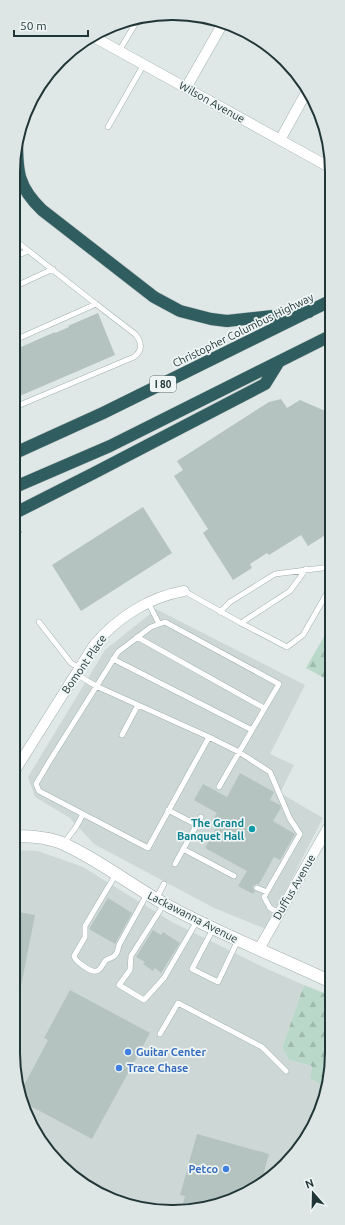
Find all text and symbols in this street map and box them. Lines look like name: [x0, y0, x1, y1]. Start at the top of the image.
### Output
scale bar: [14, 12, 88, 38]
text: 50 m: [20, 19, 47, 32]
street label: Wilson Avenue: [177, 79, 247, 125]
street label: Christopher Columbus Highway: [171, 290, 316, 369]
road number: I 80: [150, 376, 176, 392]
street label: Bomont Place: [59, 632, 109, 696]
place label: The Grand Banquet Hall: [177, 817, 245, 842]
marker: The Grand Banquet Hall: [247, 824, 257, 834]
street label: Duffus Avenue: [271, 852, 317, 922]
street label: Lackawanna Avenue: [146, 889, 240, 945]
place label: Guitar Center: [136, 1046, 206, 1058]
marker: Guitar Center: [123, 1047, 133, 1057]
place label: Trace Chase: [127, 1062, 188, 1074]
marker: Trace Chase: [114, 1063, 124, 1073]
place label: Petco: [189, 1163, 218, 1175]
marker: Petco: [221, 1164, 231, 1174]
north arrow: [293, 1173, 333, 1213]
text: N: [304, 1177, 315, 1191]

